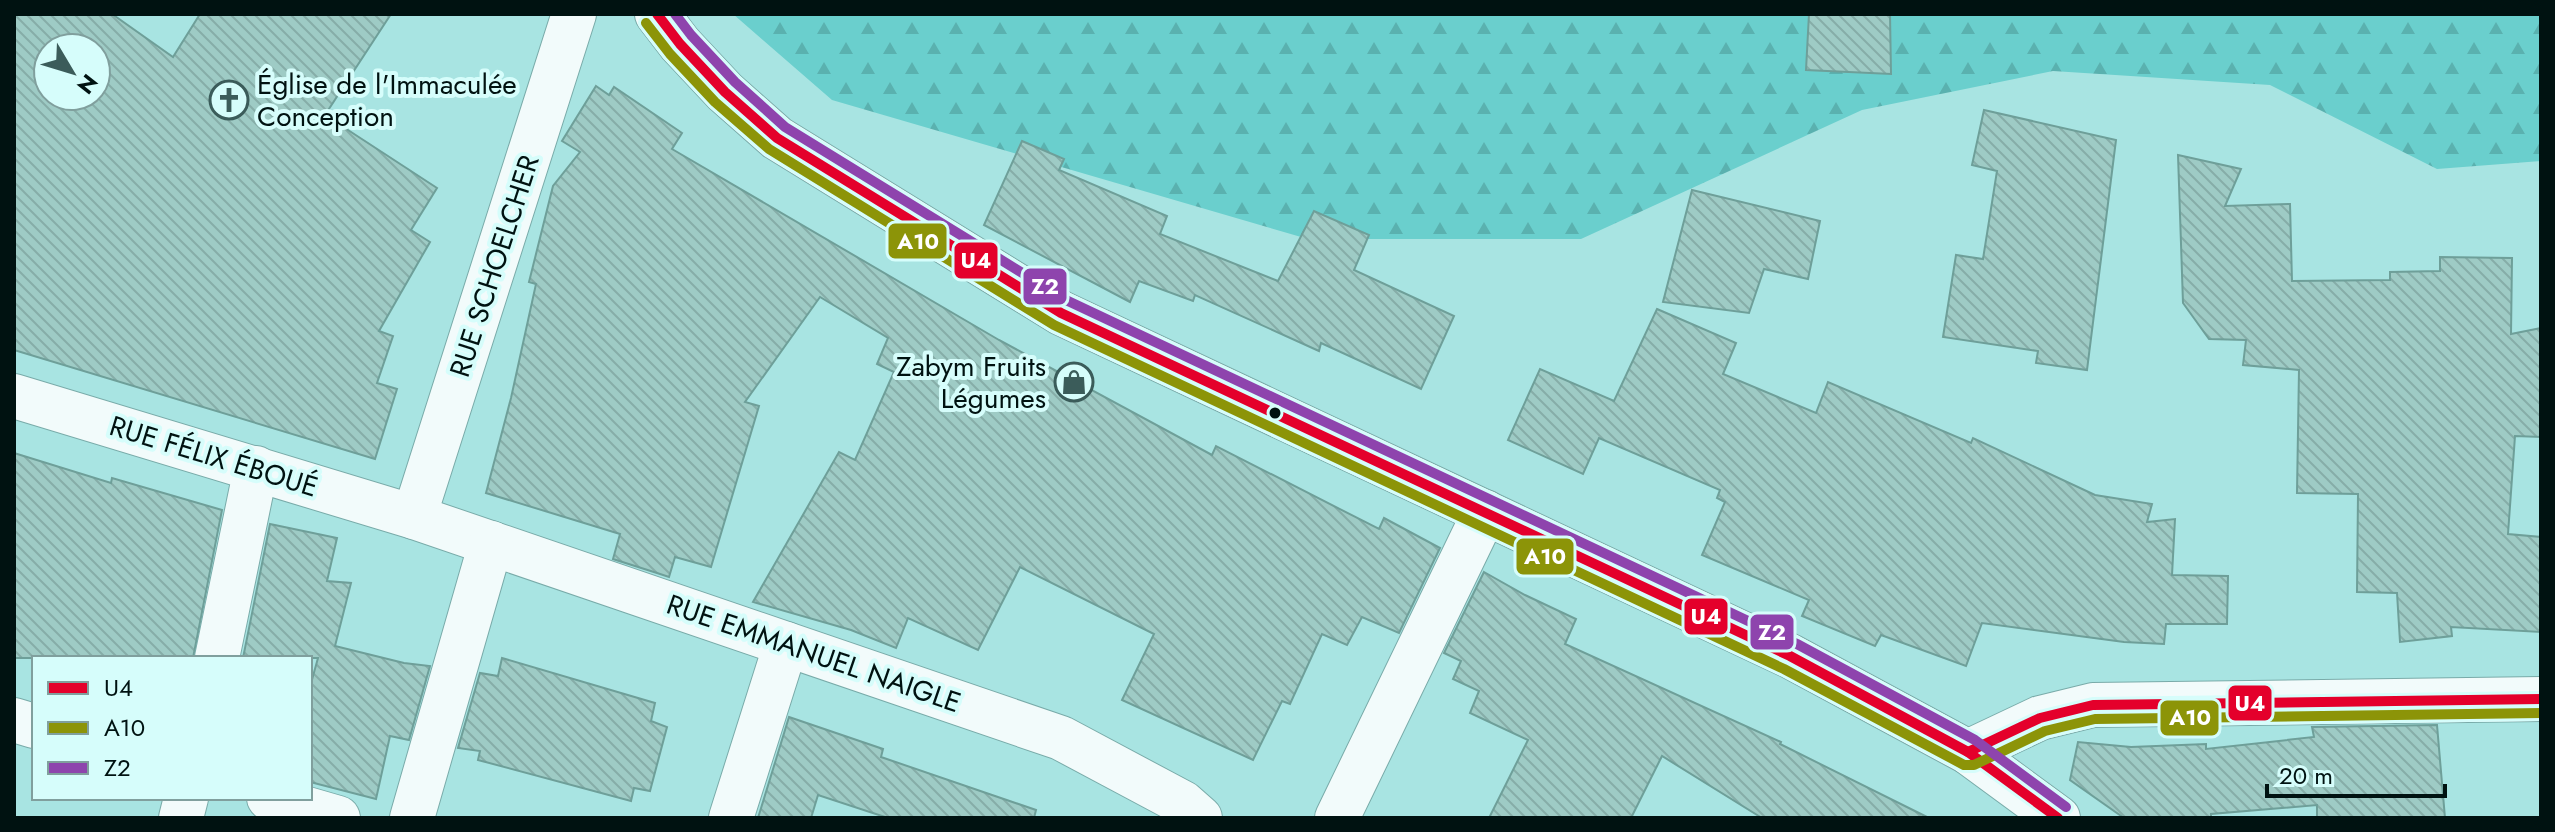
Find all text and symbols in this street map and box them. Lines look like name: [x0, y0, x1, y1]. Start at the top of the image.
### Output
north arrow: [32, 32, 112, 112]
place label: Église de l'Immaculée Conception: [257, 64, 517, 137]
text: N: [70, 68, 106, 101]
church icon: Église de l'Immaculée Conception: [208, 79, 250, 121]
street label: RUE SCHOELCHER: [439, 150, 550, 382]
line badge: A10: [887, 222, 948, 260]
text: A10: [896, 225, 939, 257]
line badge: U4: [953, 241, 999, 280]
text: U4: [961, 244, 991, 276]
line badge: Z2: [1022, 267, 1068, 306]
text: Z2: [1031, 270, 1059, 302]
place label: Zabym Fruits Légumes: [896, 346, 1046, 419]
shop icon: Zabym Fruits Légumes: [1053, 361, 1095, 403]
street label: RUE FÉLIX ÉBOUÉ: [105, 405, 323, 508]
unlabelled marker: [1267, 405, 1283, 421]
line badge: A10: [1515, 537, 1575, 576]
text: A10: [1523, 540, 1566, 572]
street label: RUE EMMANUEL NAIGLE: [661, 584, 966, 723]
line badge: U4: [1683, 597, 1729, 636]
text: U4: [1691, 600, 1721, 632]
line badge: Z2: [1749, 613, 1795, 651]
text: Z2: [1758, 616, 1786, 648]
legend: [32, 656, 312, 800]
text: U4: [104, 670, 133, 705]
line badge: U4: [2227, 684, 2273, 722]
text: U4: [2235, 687, 2265, 719]
line badge: A10: [2159, 699, 2220, 737]
text: A10: [2168, 701, 2211, 733]
text: A10: [104, 710, 145, 745]
scale bar: [2267, 748, 2445, 798]
text: Z2: [104, 750, 131, 785]
text: 20 m: [2279, 758, 2333, 793]

